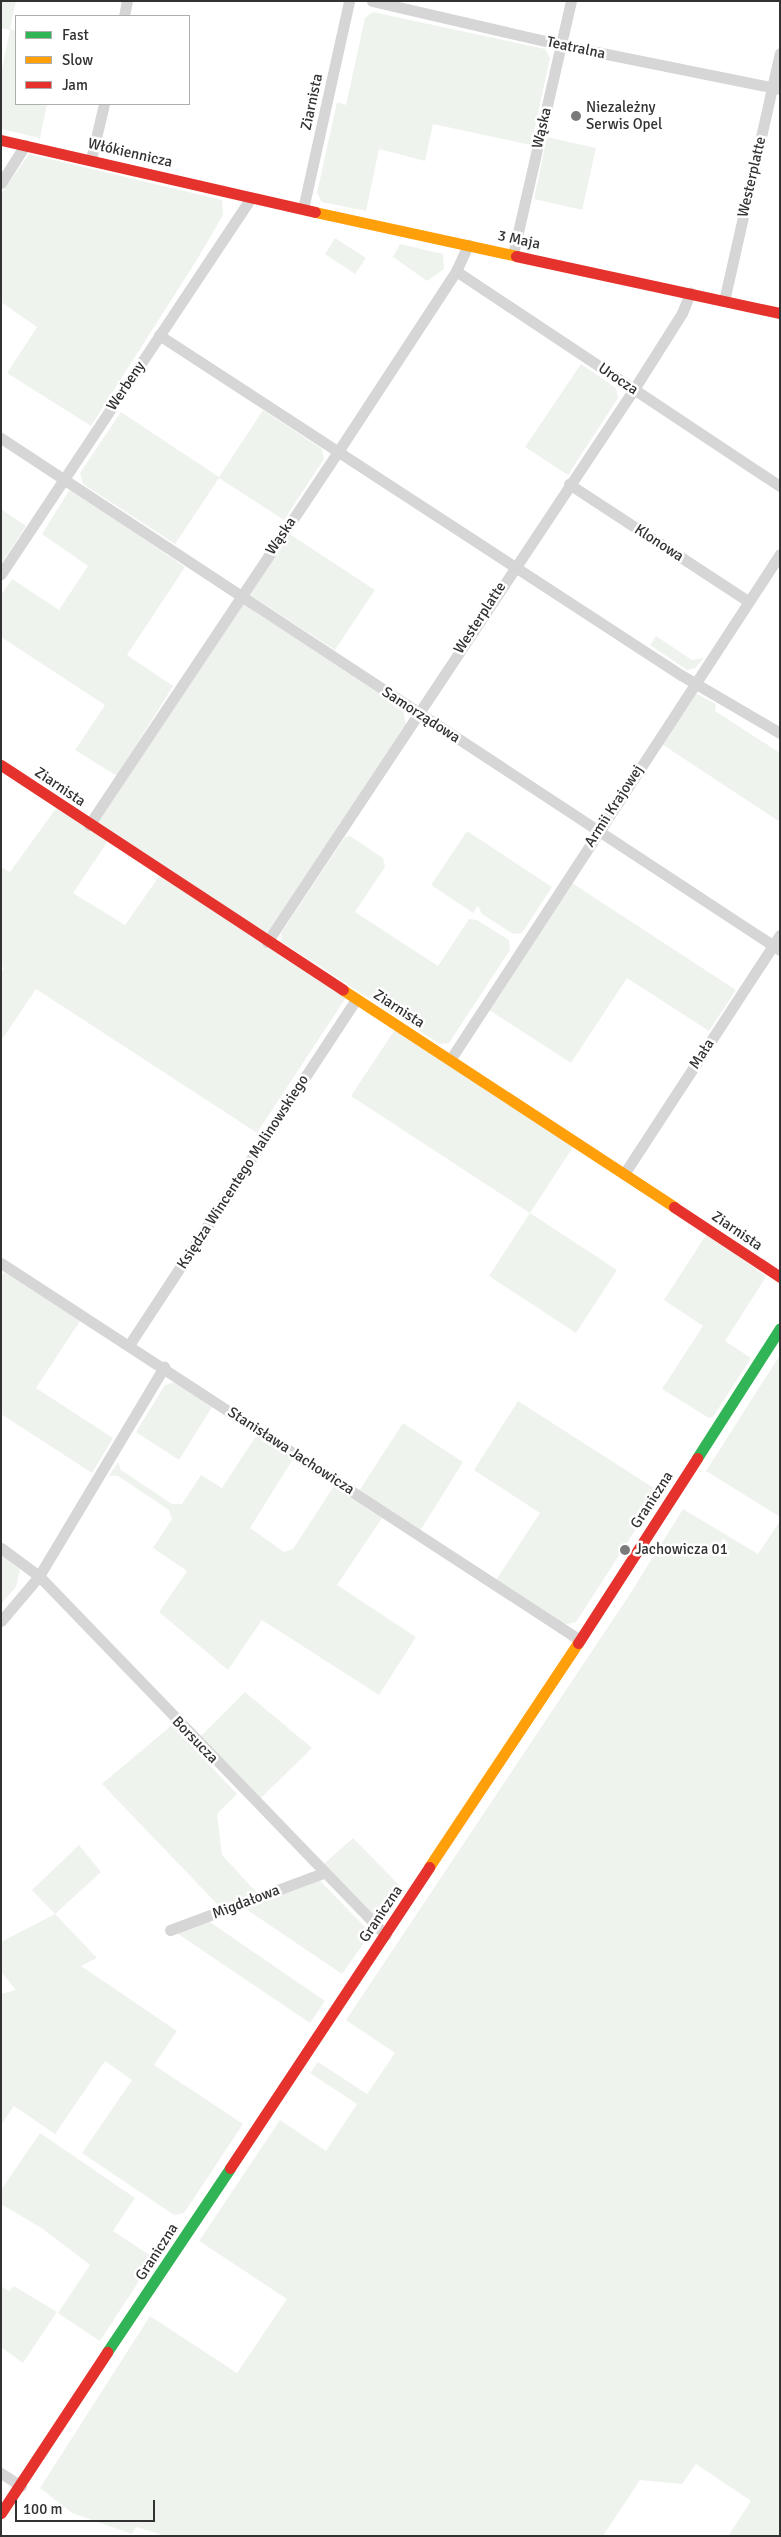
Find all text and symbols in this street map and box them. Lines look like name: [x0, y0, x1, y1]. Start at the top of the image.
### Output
legend: [15, 15, 190, 105]
text: Fast: [62, 26, 89, 44]
street label: Teatralna: [545, 33, 607, 63]
text: Slow: [62, 51, 93, 69]
street label: Ziarnista: [297, 72, 327, 132]
text: Jam: [62, 76, 88, 94]
place label: Niezależny Serwis Opel: [586, 98, 662, 133]
street label: Wąska: [529, 106, 555, 150]
marker: Niezależny Serwis Opel: [570, 110, 582, 122]
street label: Włókiennicza: [86, 135, 174, 171]
street label: Westerplatte: [734, 135, 770, 219]
street label: 3 Maja: [496, 227, 542, 253]
street label: Werbeny: [103, 358, 149, 414]
street label: Urocza: [595, 359, 641, 399]
street label: Wąska: [262, 514, 300, 558]
street label: Klonowa: [631, 520, 687, 566]
street label: Westerplatte: [450, 579, 510, 657]
street label: Samorządowa: [379, 683, 463, 747]
street label: Armii Krajowej: [581, 762, 647, 850]
street label: Ziarnista: [31, 764, 89, 810]
street label: Ziarnista: [370, 986, 428, 1032]
street label: Mała: [686, 1036, 718, 1072]
street label: Księdza Wincentego Malinowskiego: [173, 1071, 313, 1273]
street label: Ziarnista: [708, 1208, 766, 1254]
street label: Stanisława Jachowicza: [224, 1403, 358, 1499]
street label: Graniczna: [627, 1468, 677, 1532]
place label: Jachowicza 01: [635, 1541, 728, 1559]
marker: Jachowicza 01: [619, 1544, 631, 1556]
street label: Borsucza: [168, 1713, 222, 1767]
street label: Migdałowa: [210, 1881, 282, 1923]
street label: Graniczna: [356, 1882, 406, 1946]
street label: Graniczna: [132, 2220, 182, 2284]
scale bar: [18, 2490, 158, 2522]
text: 100 m: [23, 2500, 63, 2518]

